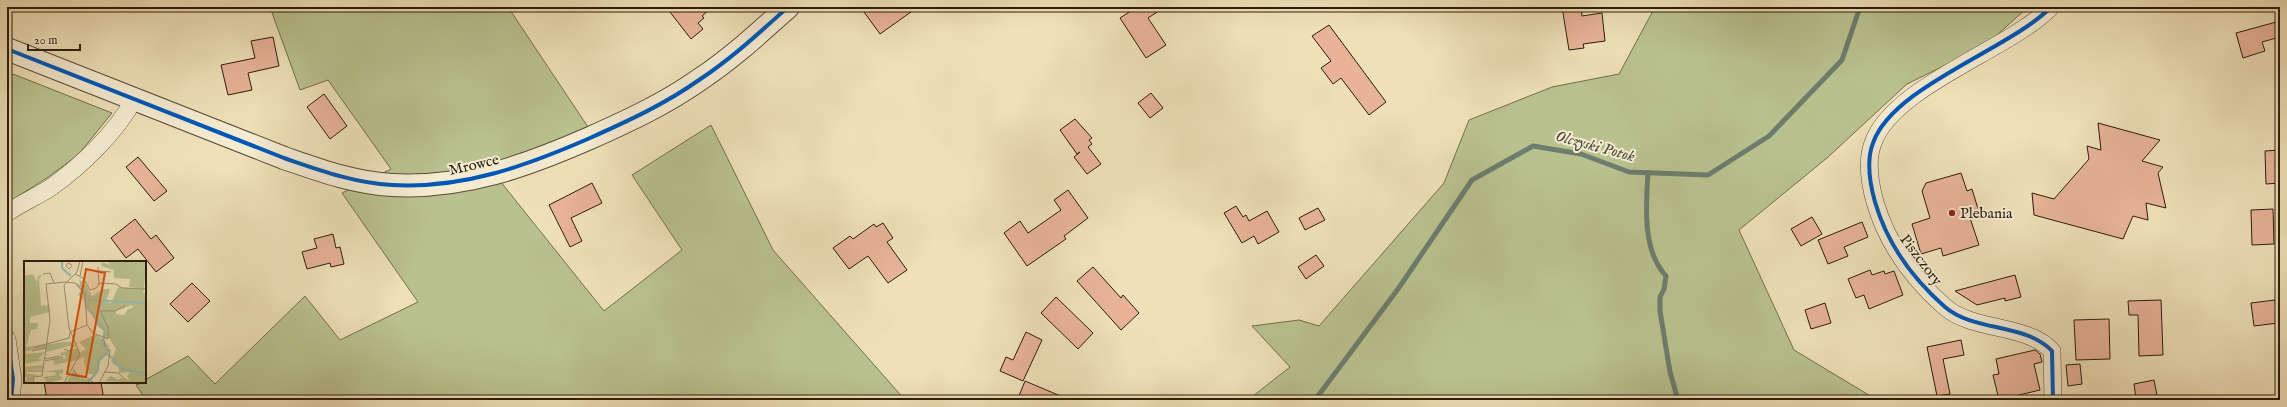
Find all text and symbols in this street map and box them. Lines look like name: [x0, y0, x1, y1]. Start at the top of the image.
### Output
scale bar: [28, 26, 80, 52]
text: 20 m: [34, 33, 57, 48]
water label: Olczyski Potok: [1553, 127, 1637, 167]
street label: Mrowce: [447, 150, 501, 180]
place label: Plebania: [1960, 204, 2013, 223]
marker: Plebania: [1947, 208, 1957, 218]
street label: Piszczory: [1896, 231, 1947, 290]
inset map: [24, 261, 146, 383]

